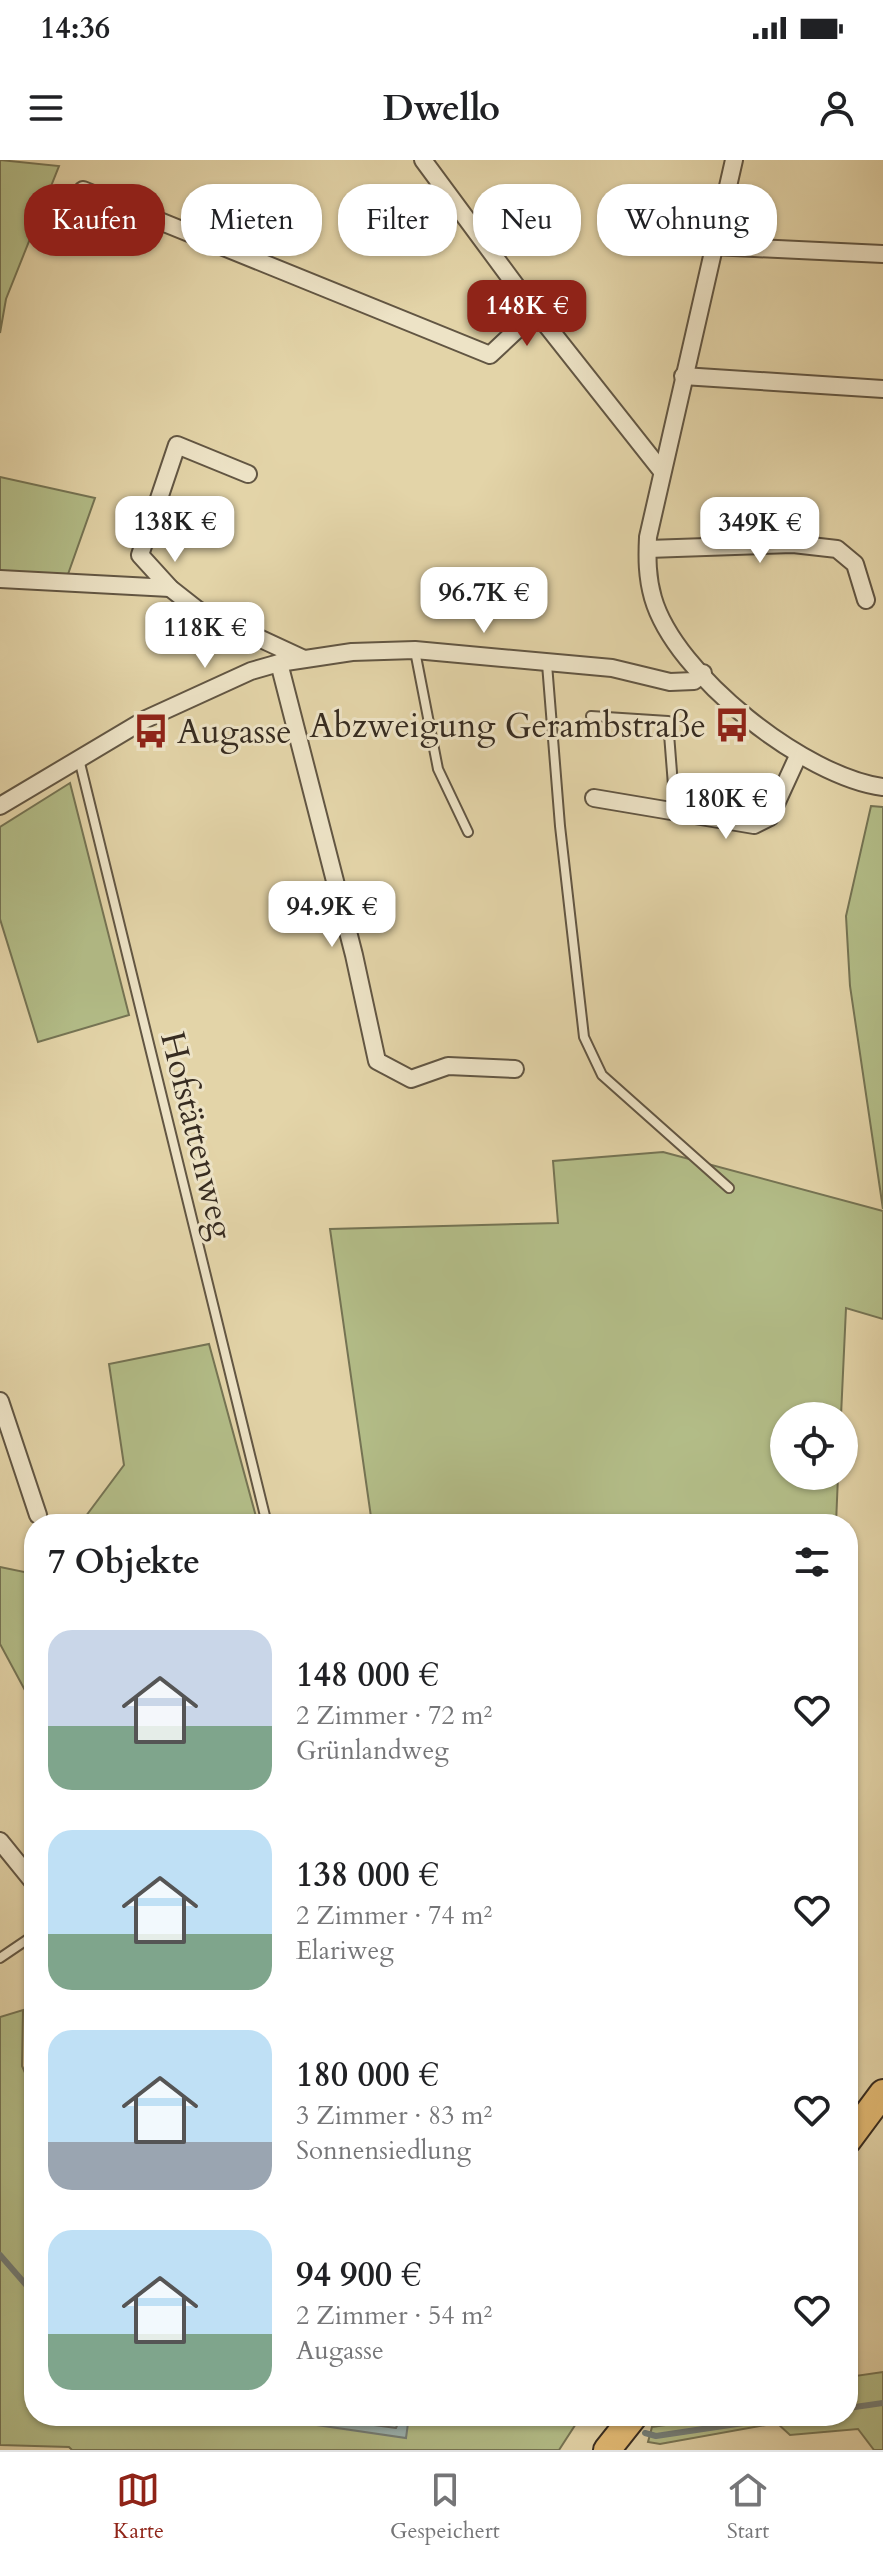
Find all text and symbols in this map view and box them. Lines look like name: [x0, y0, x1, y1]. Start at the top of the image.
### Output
text: 14:36: [40, 8, 110, 49]
text: Dwello: [383, 84, 500, 133]
icon: menu: [24, 86, 68, 130]
icon: person: [815, 86, 859, 130]
chip: Kaufen: [24, 184, 165, 256]
chip: Mieten: [181, 184, 322, 256]
chip: Filter: [338, 184, 457, 256]
chip: Neu: [473, 184, 581, 256]
chip: Wohnung: [597, 184, 777, 256]
pin: 148K €: [462, 280, 592, 348]
text: 148K €: [485, 288, 569, 323]
pin: 138K €: [110, 496, 240, 564]
pin: 349K €: [695, 497, 825, 565]
text: 138K €: [133, 504, 217, 539]
text: 349K €: [718, 505, 802, 540]
pin: 96.7K €: [410, 567, 558, 635]
text: 96.7K €: [438, 575, 530, 610]
pin: 118K €: [140, 602, 270, 670]
text: 118K €: [163, 610, 247, 645]
place label: Abzweigung Gerambstraße: [310, 703, 706, 749]
bus stop icon: Abzweigung Gerambstraße: [713, 706, 751, 744]
place label: Augasse: [177, 709, 292, 755]
bus stop icon: Augasse: [132, 712, 170, 750]
pin: 180K €: [661, 773, 791, 841]
text: 180K €: [684, 781, 768, 816]
pin: 94.9K €: [258, 881, 406, 949]
text: 94.9K €: [286, 889, 378, 924]
street label: Hofstättenweg: [149, 1027, 245, 1244]
map controls: [770, 1402, 858, 1490]
button: locate: [770, 1402, 858, 1490]
text: 7 Objekte: [48, 1539, 200, 1585]
icon: filters: [790, 1540, 834, 1584]
text: 148 000 €: [296, 1652, 439, 1698]
icon: home: [112, 1662, 208, 1758]
icon: heart: [790, 1688, 834, 1732]
text: 2 Zimmer · 72 m²: [296, 1698, 492, 1733]
text: Grünlandweg: [296, 1733, 449, 1768]
text: 138 000 €: [296, 1852, 439, 1898]
icon: home: [112, 1862, 208, 1958]
icon: heart: [790, 1888, 834, 1932]
text: 2 Zimmer · 74 m²: [296, 1898, 492, 1933]
text: Elariweg: [296, 1933, 394, 1968]
text: 180 000 €: [296, 2052, 439, 2098]
icon: home: [112, 2062, 208, 2158]
icon: heart: [790, 2088, 834, 2132]
text: 3 Zimmer · 83 m²: [296, 2098, 492, 2133]
text: Sonnensiedlung: [296, 2133, 471, 2168]
text: 94 900 €: [296, 2252, 422, 2298]
icon: home: [112, 2262, 208, 2358]
icon: heart: [790, 2288, 834, 2332]
text: 2 Zimmer · 54 m²: [296, 2298, 492, 2333]
text: Augasse: [296, 2333, 384, 2368]
tab: Karte: [113, 2468, 164, 2546]
tab: Gespeichert: [390, 2468, 500, 2546]
tab: Start: [726, 2468, 770, 2546]

